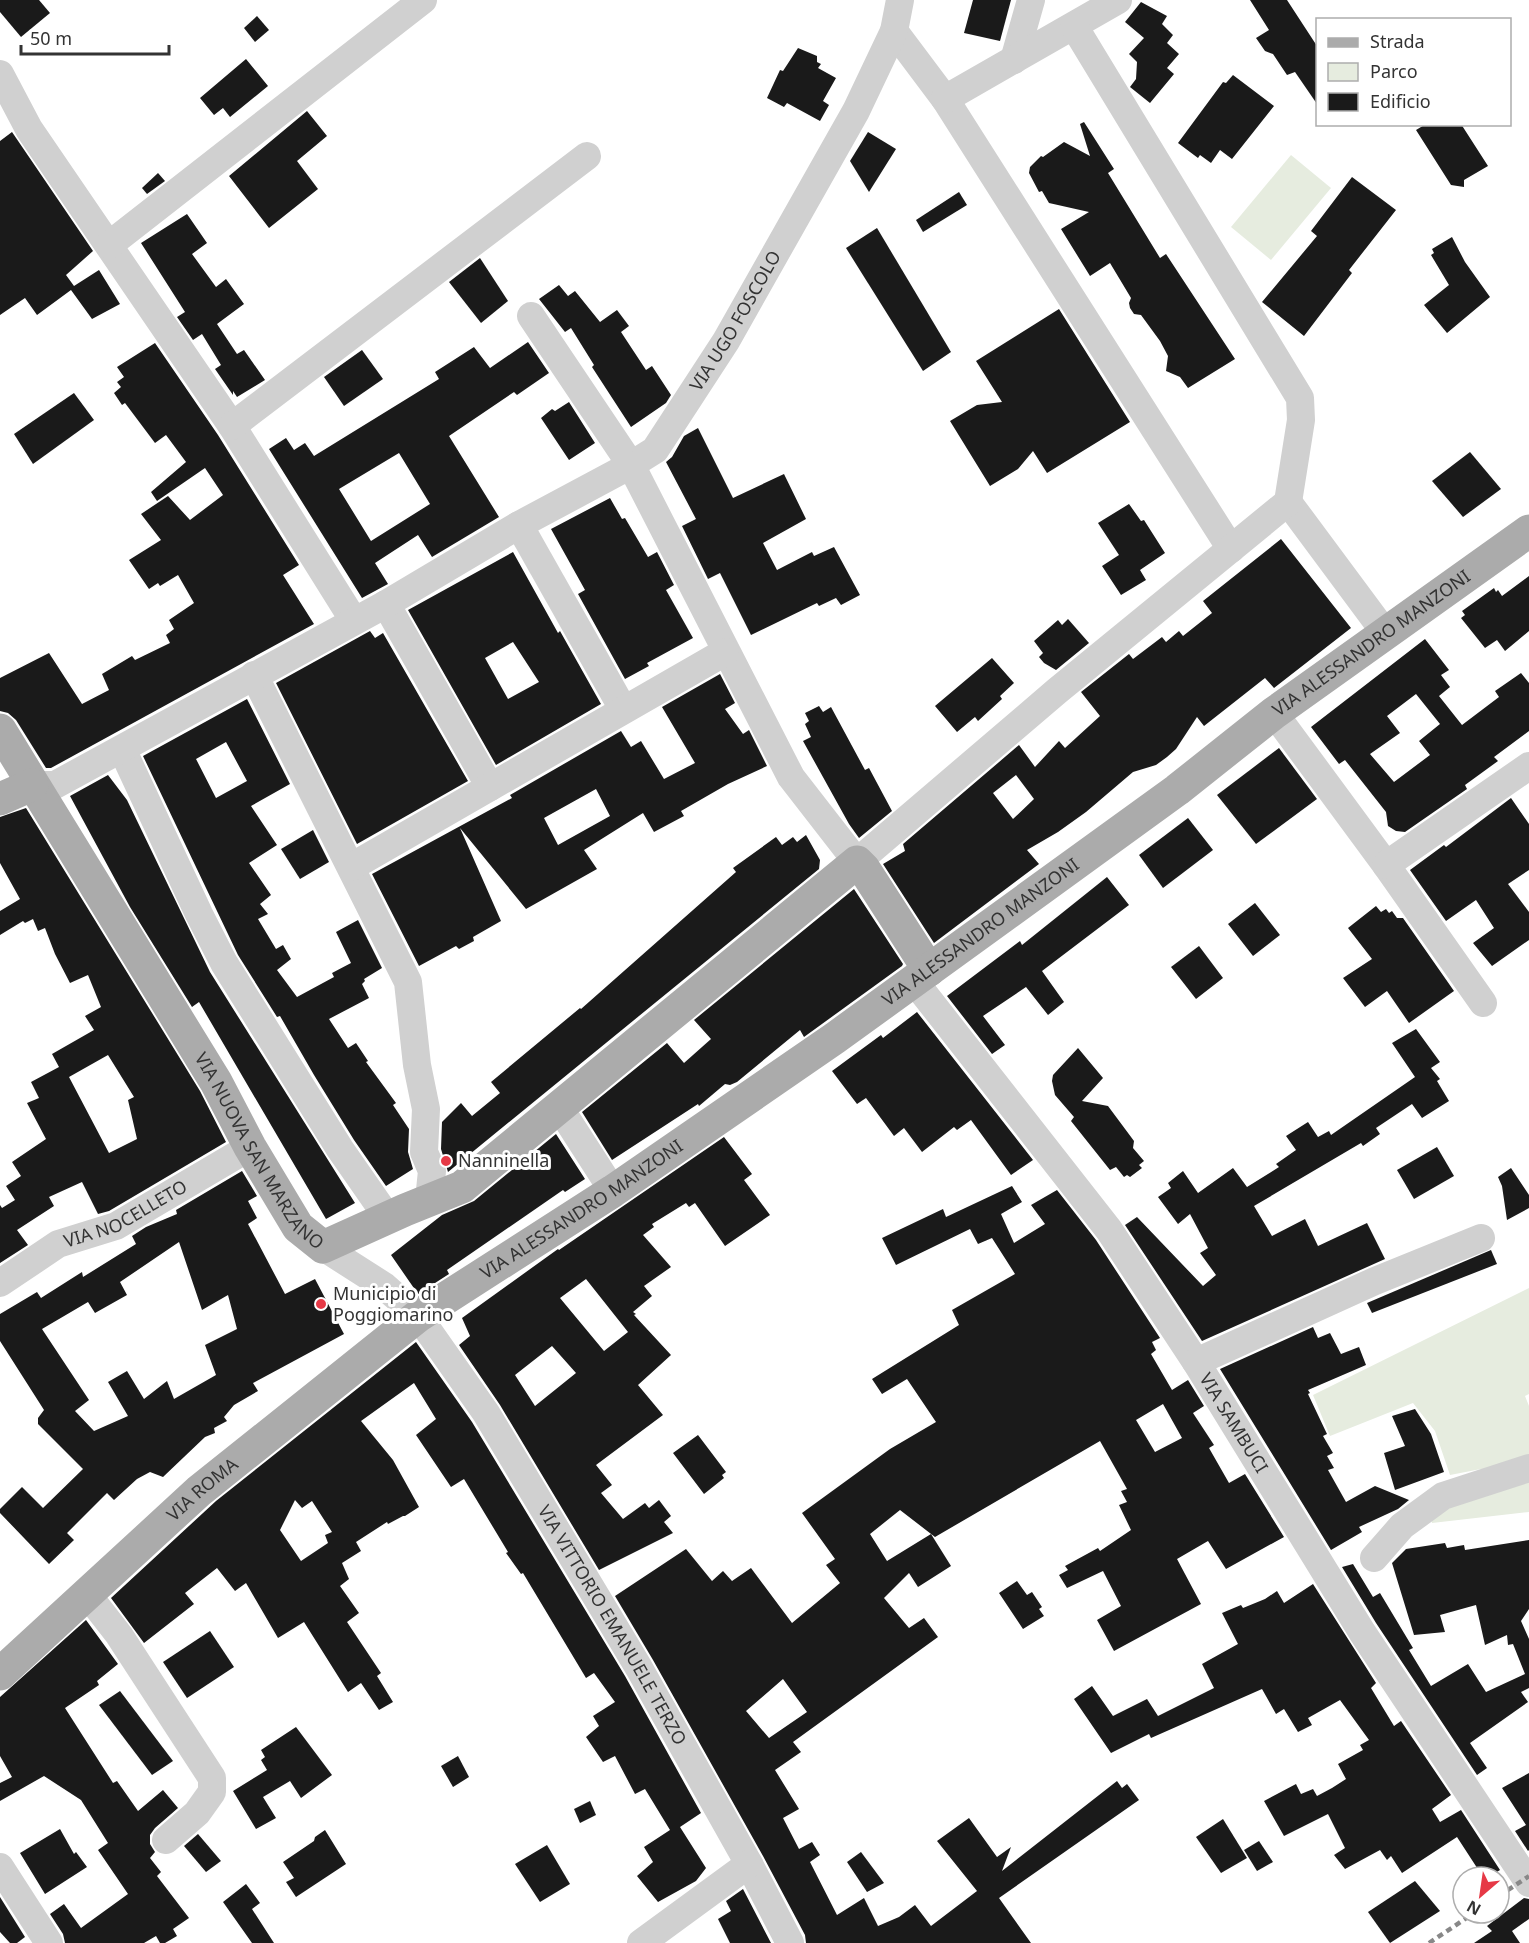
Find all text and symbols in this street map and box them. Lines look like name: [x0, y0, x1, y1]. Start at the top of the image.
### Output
scale bar: [21, 18, 170, 56]
legend: [1316, 18, 1511, 126]
text: 50 m: [30, 26, 72, 50]
text: Strada: [1370, 29, 1425, 53]
text: Parco: [1370, 59, 1418, 83]
text: Edificio: [1370, 89, 1431, 113]
street label: VIA UGO FOSCOLO: [684, 246, 786, 395]
street label: VIA ALESSANDRO MANZONI: [1267, 564, 1475, 721]
street label: VIA ALESSANDRO MANZONI: [877, 852, 1083, 1011]
street label: VIA NUOVA SAN MARZANO: [190, 1048, 329, 1254]
street label: VIA ALESSANDRO MANZONI: [475, 1133, 687, 1284]
place label: Nanninella: [458, 1148, 549, 1172]
marker: Nanninella: [439, 1154, 453, 1168]
street label: VIA NOCELLETO: [61, 1174, 191, 1253]
place label: Municipio di Poggiomarino: [333, 1281, 453, 1326]
marker: Municipio di Poggiomarino: [314, 1297, 328, 1311]
street label: VIA SAMBUCI: [1194, 1368, 1274, 1477]
street label: VIA ROMA: [161, 1451, 243, 1526]
street label: VIA VITTORIO EMANUELE TERZO: [533, 1500, 693, 1749]
north arrow: [1451, 1865, 1511, 1925]
text: N: [1463, 1895, 1485, 1921]

